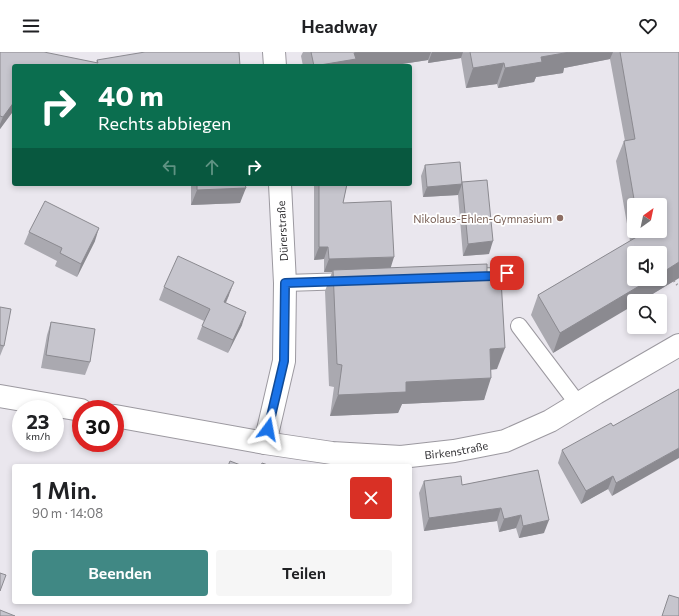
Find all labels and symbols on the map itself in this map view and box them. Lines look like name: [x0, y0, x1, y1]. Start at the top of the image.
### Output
north arrow: [627, 198, 667, 238]
street label: Dürerstraße: [274, 200, 290, 262]
place label: Nikolaus-Ehlen-Gymnasium: [413, 212, 552, 225]
marker: Nikolaus-Ehlen-Gymnasium: [555, 213, 565, 223]
pin: [490, 256, 524, 290]
speed limit sign: 30: [72, 400, 124, 452]
position arrow: [247, 408, 289, 450]
street label: Birkenstraße: [424, 438, 489, 461]

